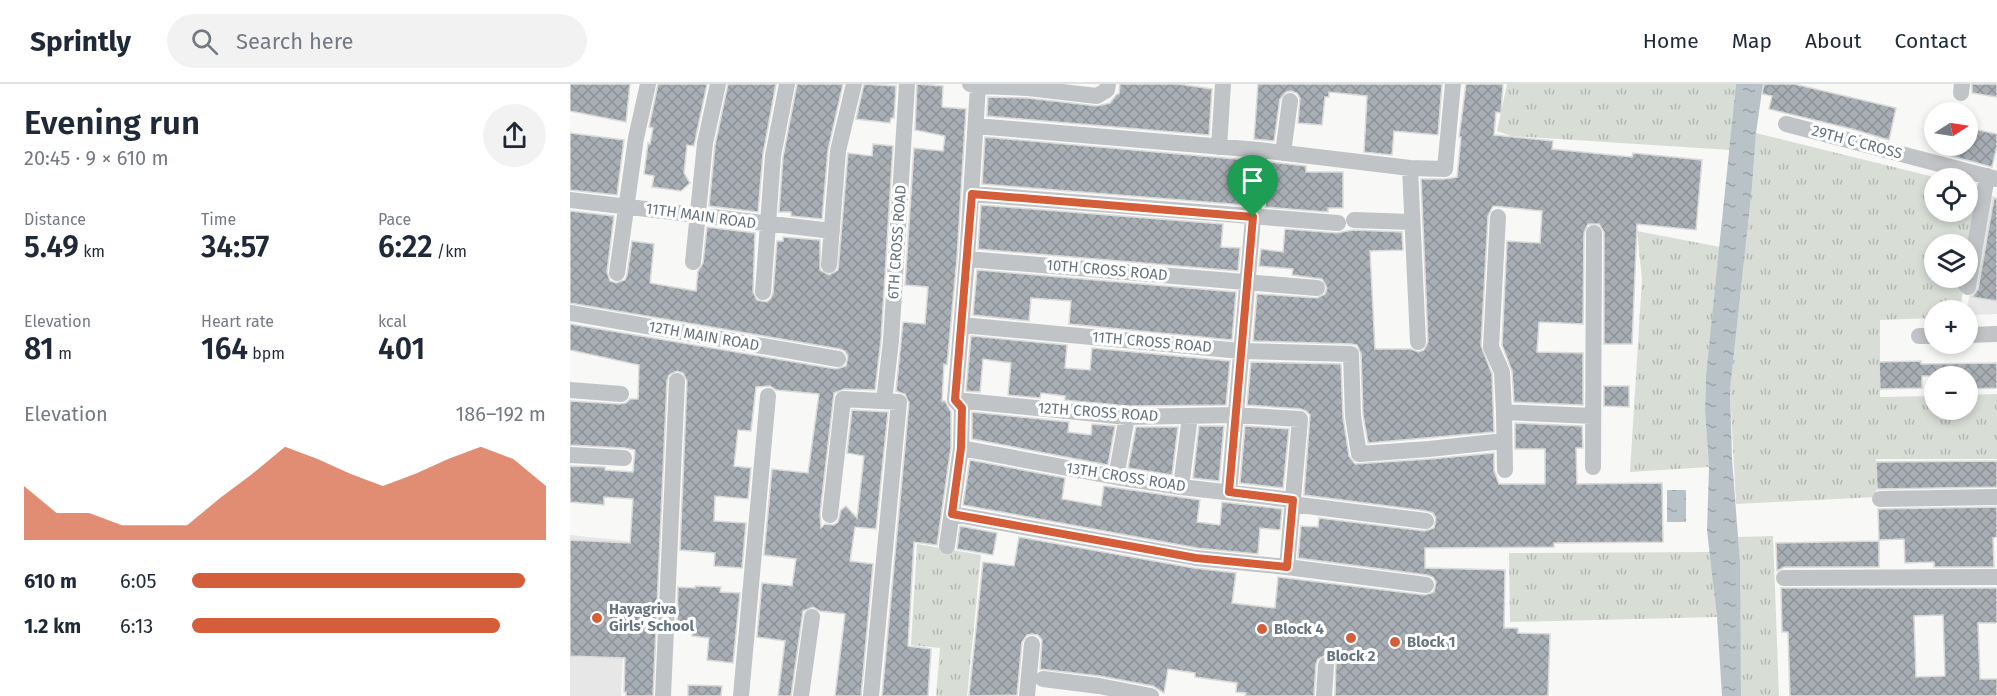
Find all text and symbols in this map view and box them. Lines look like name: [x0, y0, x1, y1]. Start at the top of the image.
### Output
search box: [167, 14, 587, 68]
text: Sprintly: [30, 25, 131, 58]
icon: search: [188, 25, 221, 58]
text: Search here: [236, 28, 354, 55]
text: Home: [1643, 28, 1699, 54]
text: Map: [1732, 28, 1772, 54]
text: About: [1805, 28, 1862, 54]
text: Contact: [1895, 28, 1967, 54]
north arrow: [1924, 102, 1978, 156]
map controls: [1924, 102, 1978, 420]
text: Evening run: [24, 103, 200, 143]
button: share: [483, 104, 546, 167]
street label: 29TH C CROSS: [1810, 121, 1904, 163]
text: 20:45 · 9 × 610 m: [24, 146, 169, 170]
pin: [1227, 155, 1278, 217]
icon: arrive: [1236, 164, 1269, 197]
button: locate: [1924, 168, 1978, 222]
street label: 6TH CROSS ROAD: [884, 184, 910, 300]
street label: 11TH MAIN ROAD: [645, 199, 757, 233]
text: Distance: [24, 210, 86, 229]
text: Time: [201, 210, 236, 229]
text: Pace: [378, 210, 411, 229]
text: 5.49: [24, 229, 79, 265]
text: 34:57: [201, 229, 269, 265]
text: 6:22: [378, 229, 433, 265]
button: layers: [1924, 234, 1978, 288]
text: km: [79, 242, 105, 261]
text: /km: [433, 242, 467, 261]
street label: 10TH CROSS ROAD: [1046, 256, 1168, 284]
button: +: [1924, 300, 1978, 354]
text: Elevation: [24, 312, 91, 331]
text: Heart rate: [201, 312, 274, 331]
text: kcal: [378, 312, 407, 331]
street label: 12TH MAIN ROAD: [647, 317, 761, 355]
street label: 11TH CROSS ROAD: [1091, 328, 1213, 356]
text: 81: [24, 331, 54, 367]
text: 164: [201, 331, 248, 367]
text: 401: [378, 331, 425, 367]
text: m: [54, 344, 72, 363]
text: bpm: [248, 344, 285, 363]
button: −: [1924, 366, 1978, 420]
street label: 12TH CROSS ROAD: [1037, 399, 1159, 425]
text: Elevation: [24, 402, 108, 426]
text: 186–192 m: [456, 402, 546, 426]
street label: 13TH CROSS ROAD: [1065, 459, 1187, 495]
text: 610 m: [24, 569, 77, 593]
text: 6:05: [120, 569, 157, 593]
place label: Hayagriva Girls' School: [609, 600, 694, 635]
marker: Hayagriva Girls' School: [590, 611, 604, 625]
text: 1.2 km: [24, 614, 81, 638]
text: 6:13: [120, 614, 153, 638]
place label: Block 4: [1274, 620, 1324, 638]
marker: Block 4: [1255, 622, 1269, 636]
marker: Block 2: [1344, 631, 1358, 645]
place label: Block 1: [1407, 633, 1455, 651]
marker: Block 1: [1388, 635, 1402, 649]
place label: Block 2: [1326, 647, 1376, 665]

